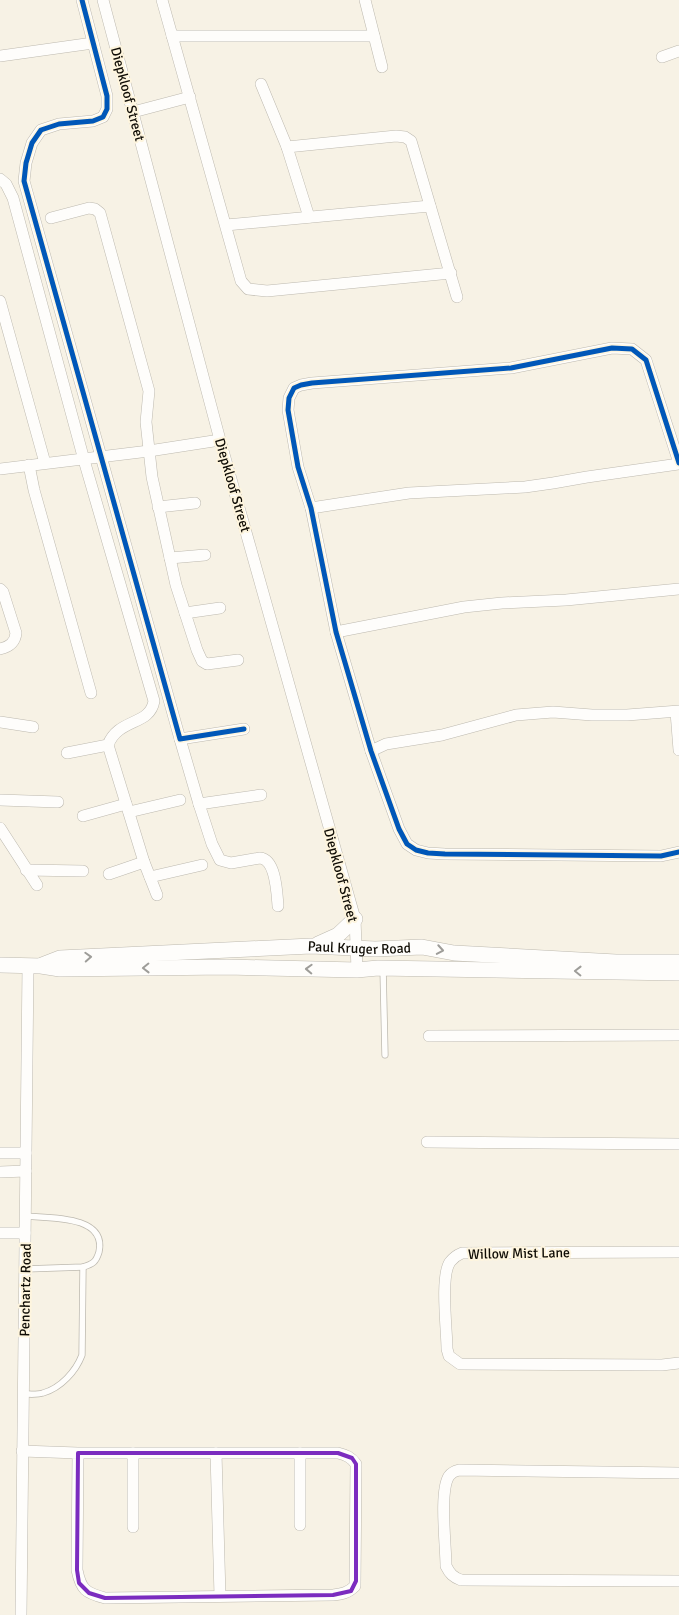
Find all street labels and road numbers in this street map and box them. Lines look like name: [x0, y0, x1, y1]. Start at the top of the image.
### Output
street label: Diepkloof Street: [107, 45, 148, 143]
street label: Diepkloof Street: [211, 436, 254, 534]
street label: Diepkloof Street: [320, 826, 361, 924]
street label: Paul Kruger Road: [307, 938, 411, 958]
street label: Penchartz Road: [16, 1243, 35, 1337]
street label: Willow Mist Lane: [468, 1244, 570, 1263]

